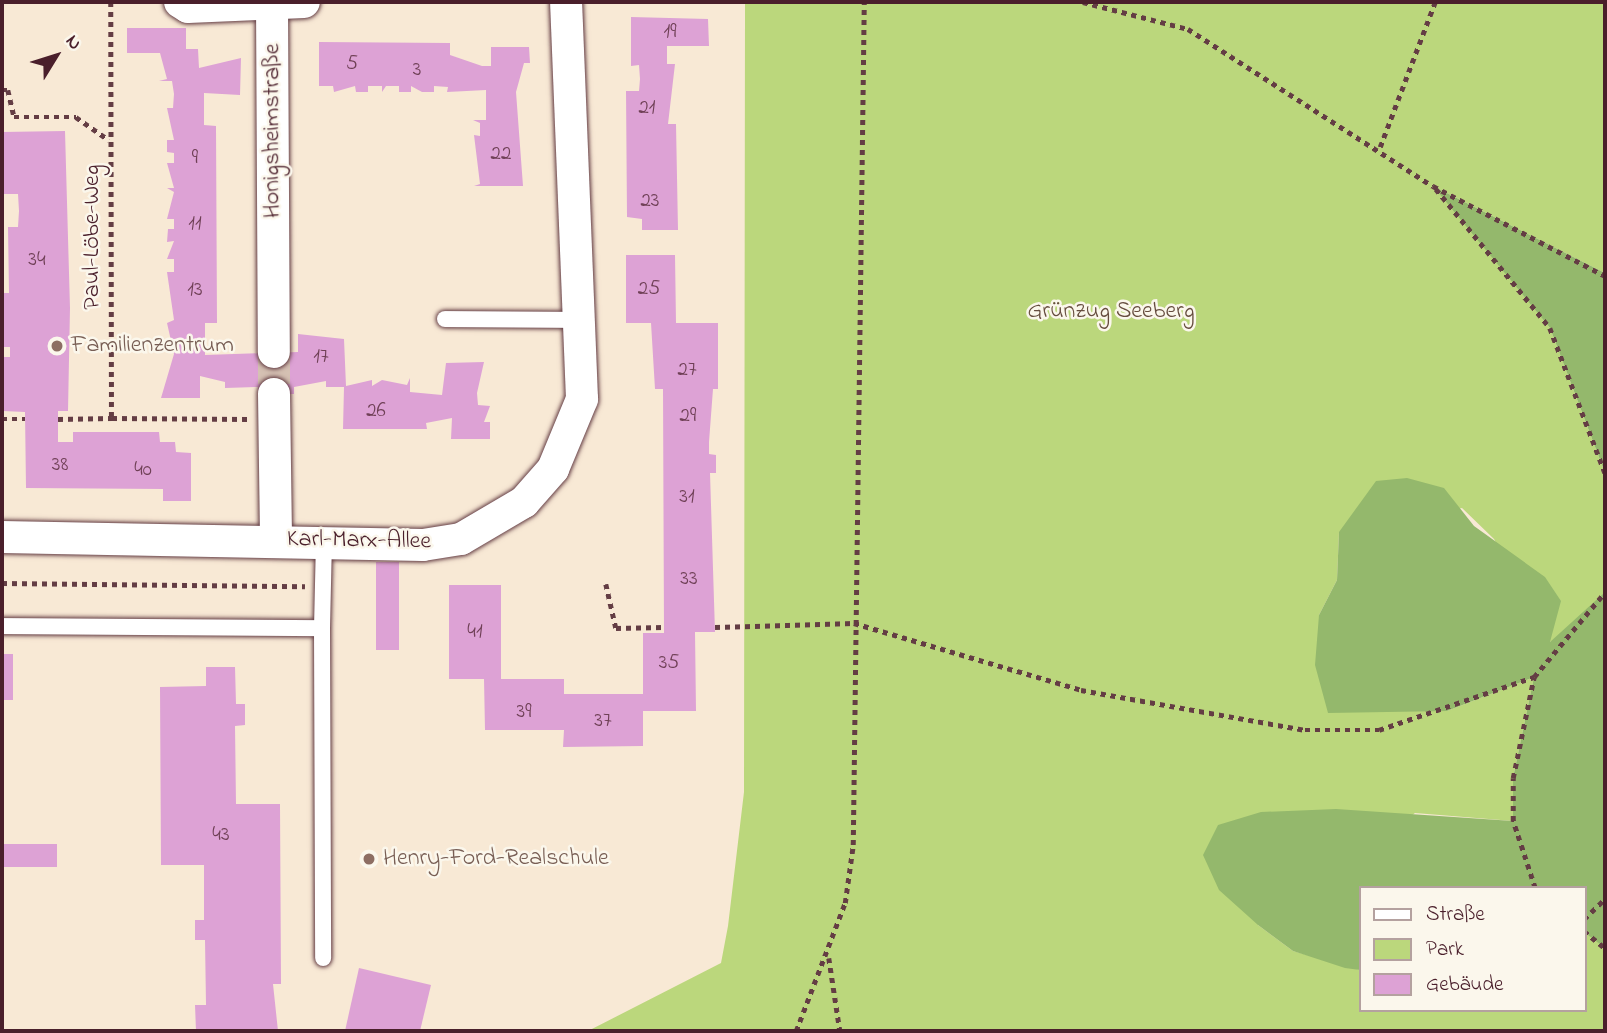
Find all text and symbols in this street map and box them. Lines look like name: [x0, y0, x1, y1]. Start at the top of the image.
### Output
house number: 19: [664, 19, 676, 45]
north arrow: [21, 21, 91, 91]
text: N: [58, 29, 88, 56]
street label: Honigsheimstraße: [259, 44, 287, 218]
house number: 5: [346, 51, 358, 77]
house number: 3: [413, 57, 421, 83]
house number: 21: [638, 95, 656, 121]
house number: 22: [491, 141, 511, 167]
house number: 9: [192, 145, 198, 171]
street label: Paul-Löbe-Weg: [79, 164, 107, 310]
house number: 23: [640, 188, 660, 214]
house number: 11: [188, 211, 202, 237]
house number: 34: [28, 247, 46, 273]
house number: 25: [638, 276, 660, 302]
house number: 13: [187, 277, 203, 303]
park label: Grünzug Seeberg: [1027, 298, 1195, 326]
place label: Familienzentrum: [71, 332, 234, 360]
marker: Familienzentrum: [49, 338, 65, 354]
house number: 17: [313, 344, 329, 370]
house number: 27: [677, 357, 697, 383]
house number: 26: [366, 398, 386, 424]
house number: 29: [680, 403, 696, 429]
house number: 38: [52, 452, 68, 478]
house number: 40: [134, 457, 152, 483]
house number: 31: [679, 484, 695, 510]
street label: Karl-Marx-Allee: [287, 525, 431, 557]
house number: 33: [680, 566, 698, 592]
house number: 41: [467, 619, 483, 645]
house number: 35: [659, 650, 679, 676]
house number: 39: [517, 699, 531, 725]
house number: 37: [594, 708, 612, 734]
house number: 43: [212, 822, 230, 848]
place label: Henry-Ford-Realschule: [383, 845, 609, 873]
marker: Henry-Ford-Realschule: [361, 851, 377, 867]
legend: [1358, 886, 1586, 1012]
text: Straße: [1426, 900, 1485, 930]
text: Park: [1426, 935, 1464, 965]
text: Gebäude: [1426, 970, 1503, 1000]

